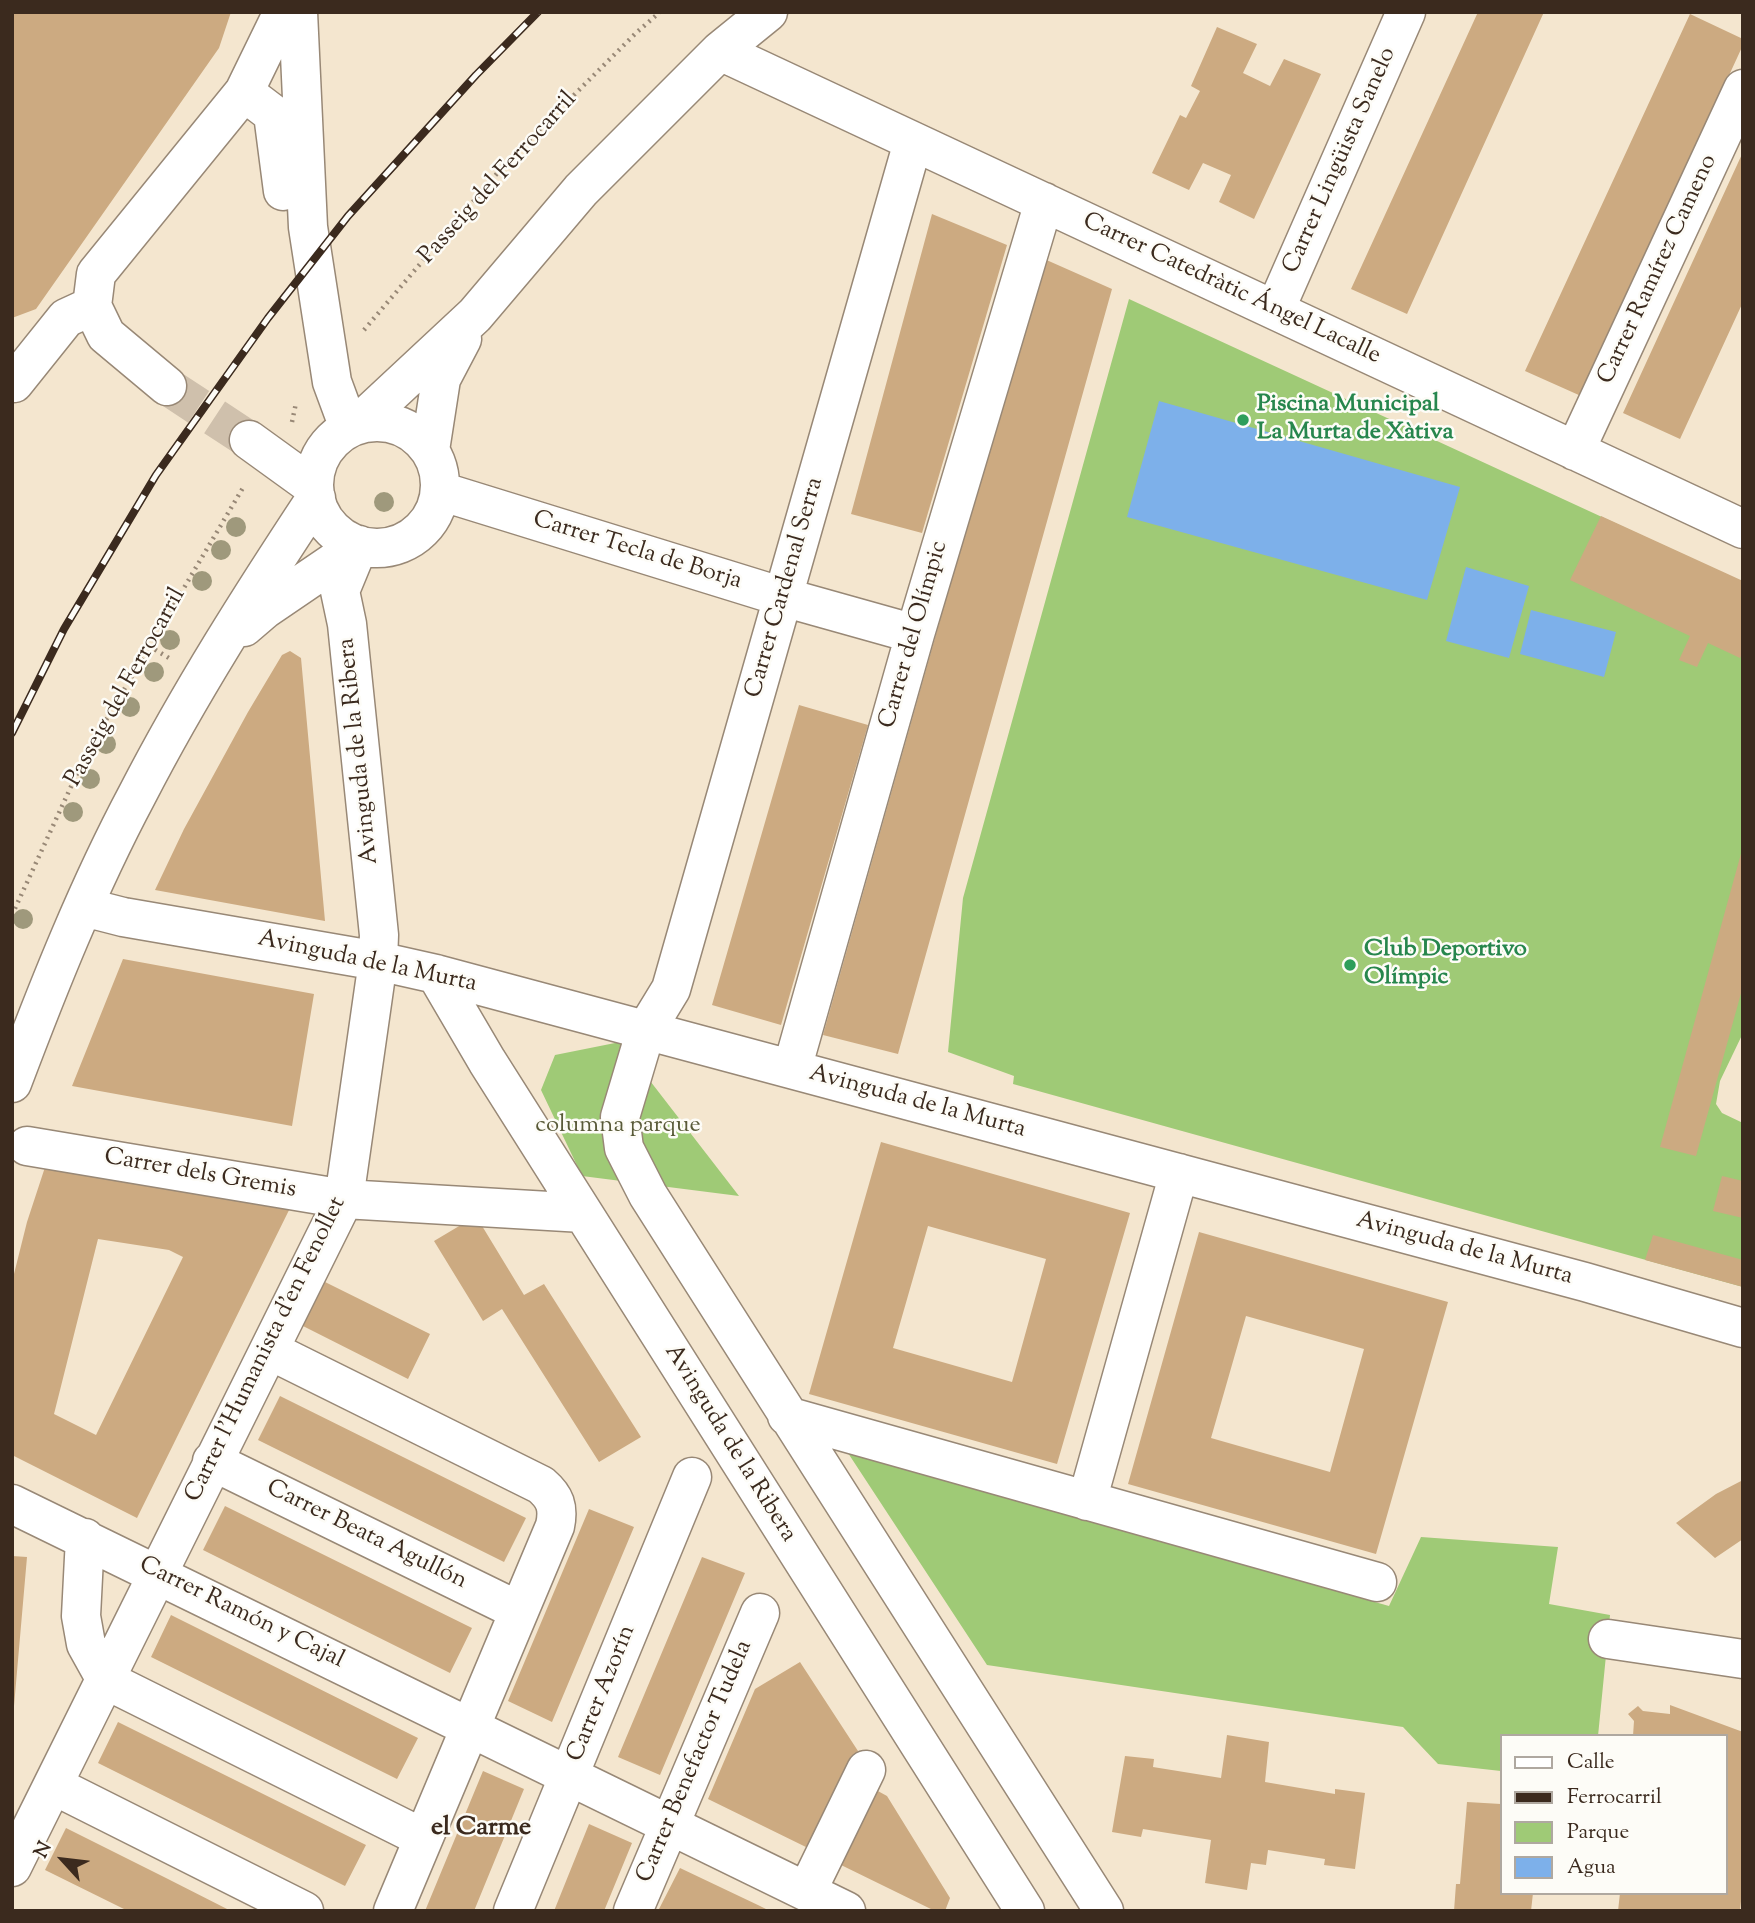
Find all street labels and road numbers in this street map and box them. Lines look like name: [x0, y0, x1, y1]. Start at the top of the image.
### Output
street label: Carrer Lingüista Sanelo: [1278, 44, 1404, 278]
street label: Passeig del Ferrocarril: [414, 87, 584, 271]
street label: Carrer Ramírez Cameno: [1593, 151, 1725, 389]
street label: Carrer Catedràtic Ángel Lacalle: [1077, 208, 1385, 372]
street label: Carrer Cardenal Serra: [741, 475, 831, 701]
street label: Carrer Tecla de Borja: [529, 506, 745, 598]
street label: Carrer del Olímpic: [874, 538, 956, 732]
street label: Passeig del Ferrocarril: [61, 584, 193, 792]
street label: Avinguda de la Ribera: [334, 636, 386, 866]
street label: Avinguda de la Murta: [255, 926, 479, 1000]
street label: Avinguda de la Murta: [806, 1060, 1028, 1146]
street label: Carrer dels Gremis: [102, 1144, 298, 1206]
street label: Carrer l'Humanista d'en Fenollet: [180, 1193, 354, 1507]
street label: Avinguda de la Murta: [1353, 1207, 1575, 1293]
street label: Avinguda de la Ribera: [657, 1340, 801, 1548]
street label: Carrer Beata Agullón: [261, 1475, 471, 1597]
street label: Carrer Ramón y Cajal: [134, 1552, 348, 1676]
street label: Carrer Azorín: [563, 1622, 643, 1766]
street label: Carrer Benefactor Tudela: [632, 1637, 760, 1887]

